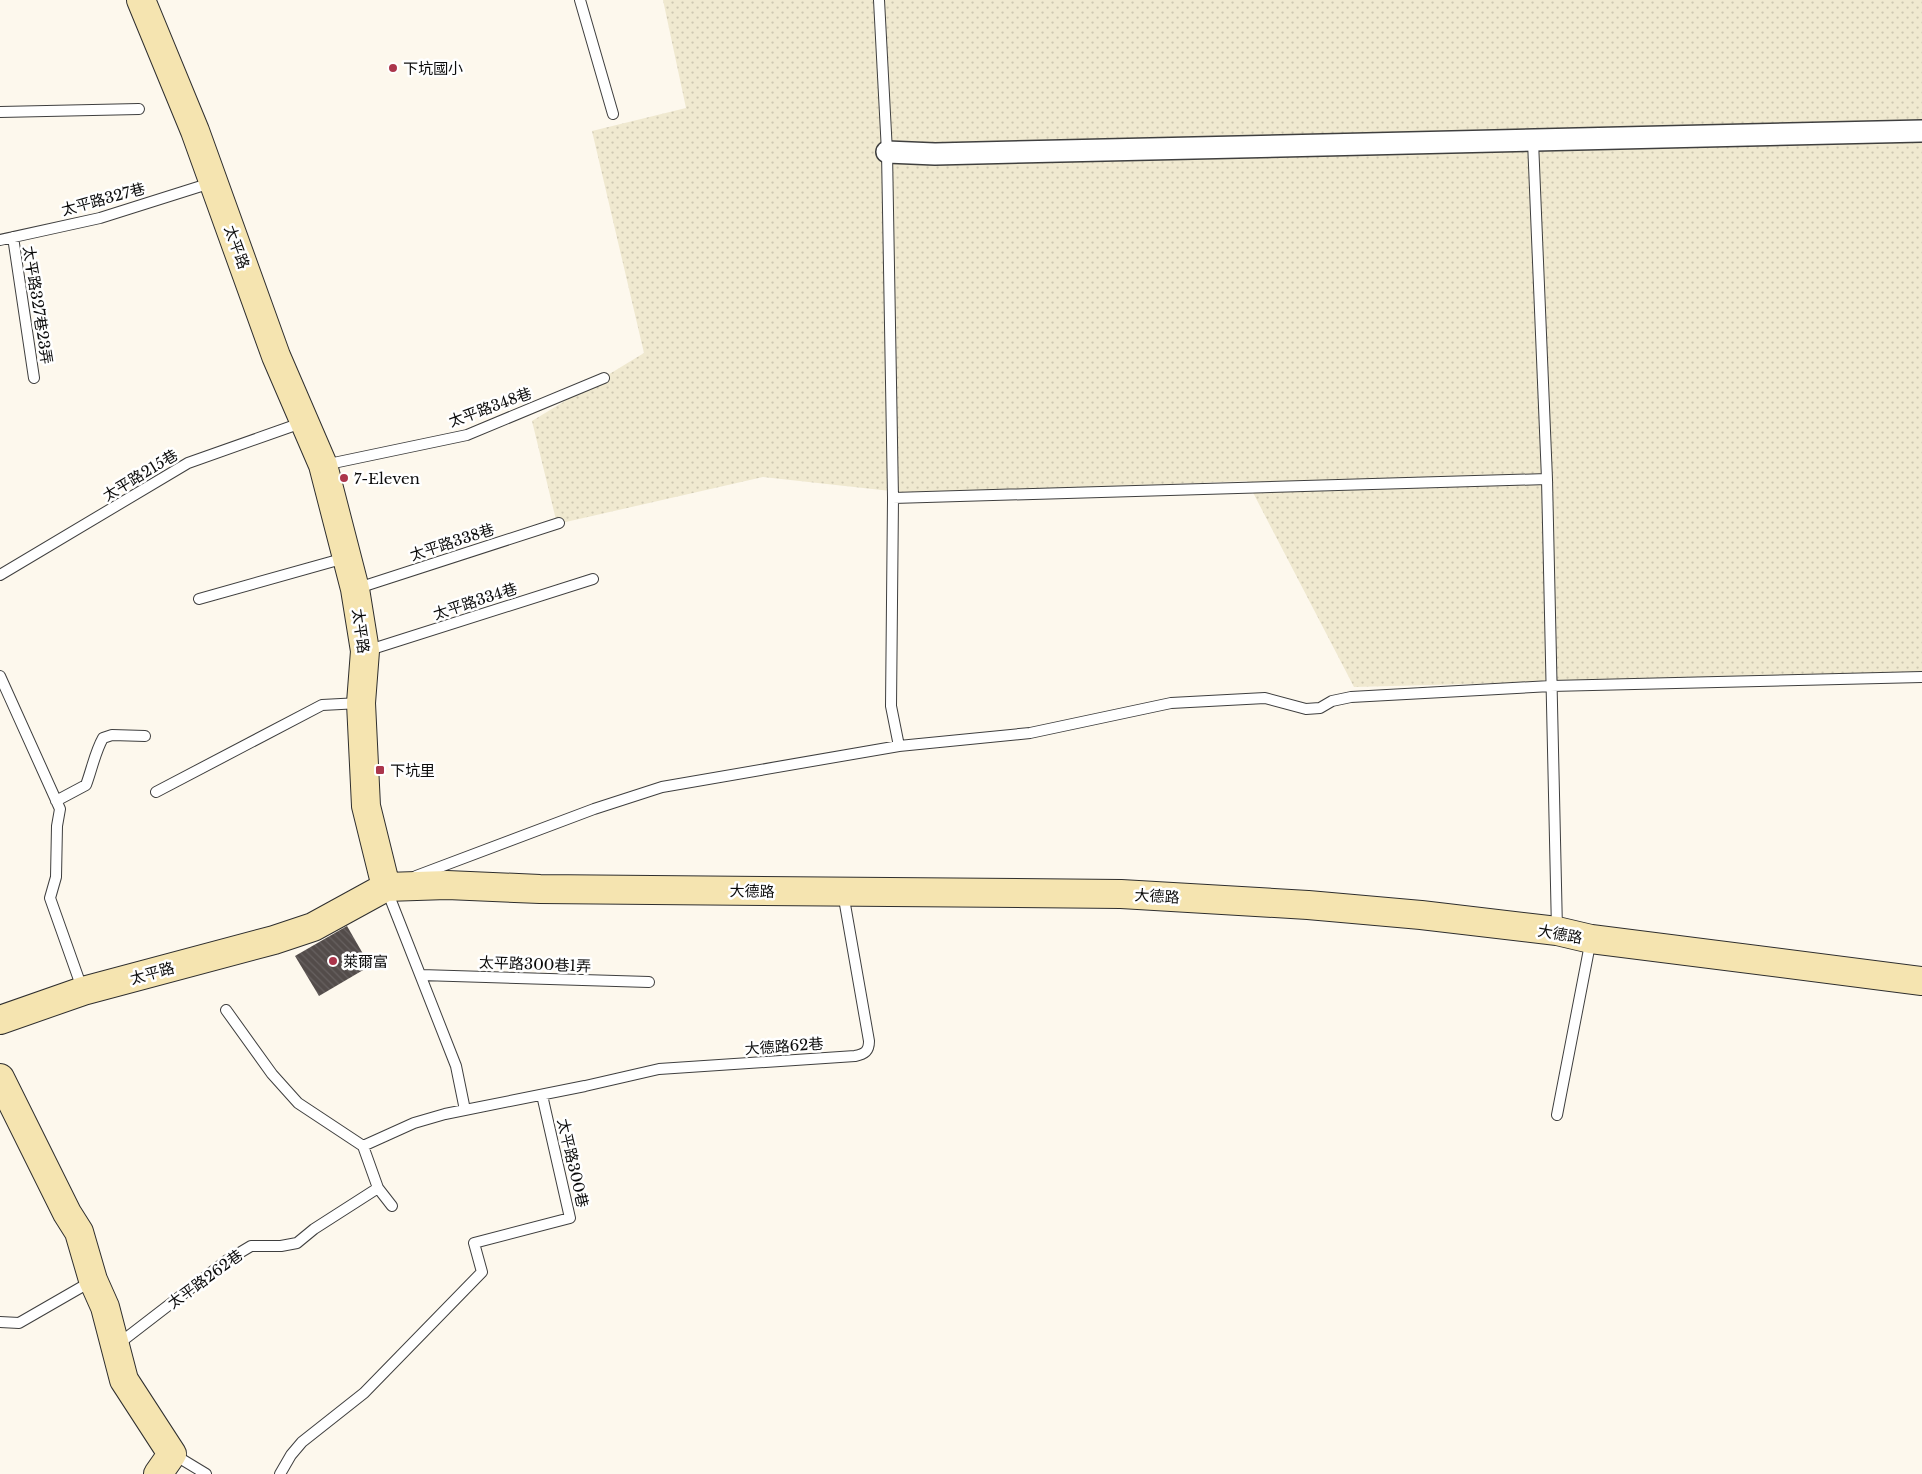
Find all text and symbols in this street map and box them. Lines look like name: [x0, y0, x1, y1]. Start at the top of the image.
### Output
place label: 下坑國小: [403, 59, 463, 78]
marker: 下坑國小: [387, 62, 399, 74]
street label: 太平路327巷: [59, 179, 147, 219]
street label: 太平路: [220, 223, 254, 271]
street label: 太平路327巷23弄: [19, 244, 57, 366]
street label: 太平路348巷: [446, 383, 534, 431]
street label: 太平路215巷: [99, 445, 181, 505]
place label: 7-Eleven: [354, 469, 420, 488]
marker: 7-Eleven: [338, 472, 350, 484]
street label: 太平路338巷: [407, 519, 497, 565]
street label: 太平路334巷: [431, 578, 519, 624]
street label: 太平路: [348, 607, 374, 655]
place label: 下坑里: [390, 761, 435, 780]
marker: 下坑里: [374, 764, 386, 776]
street label: 大德路: [729, 881, 775, 901]
street label: 大德路: [1134, 885, 1180, 907]
street label: 大德路: [1536, 921, 1584, 947]
place label: 萊爾富: [343, 952, 388, 971]
street label: 太平路300巷1弄: [479, 953, 591, 975]
marker: 萊爾富: [327, 955, 339, 967]
street label: 太平路: [128, 958, 176, 988]
street label: 大德路62巷: [744, 1034, 824, 1058]
street label: 太平路300巷: [554, 1117, 592, 1209]
street label: 太平路262巷: [164, 1245, 246, 1313]

